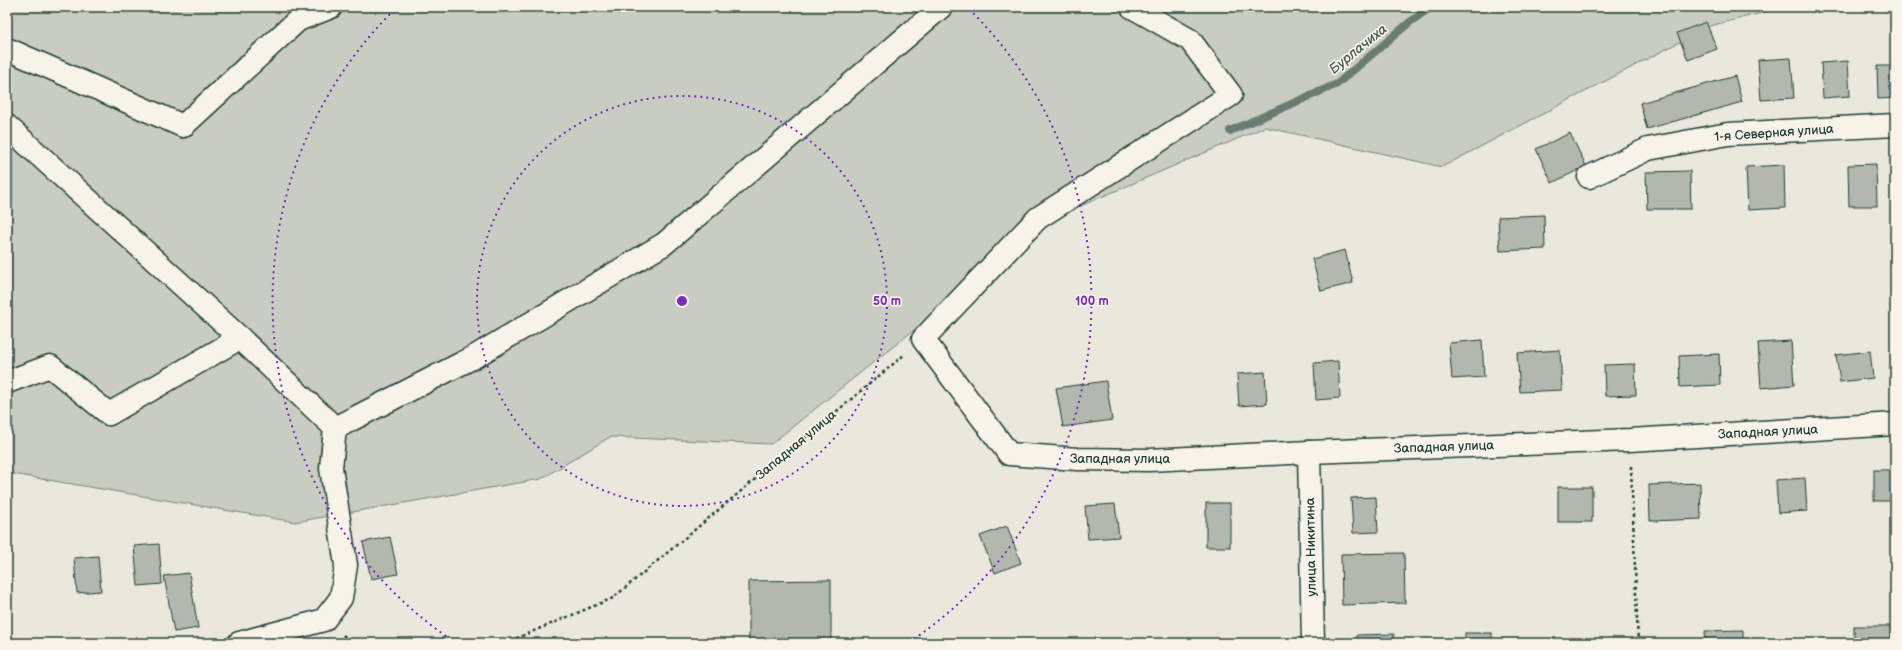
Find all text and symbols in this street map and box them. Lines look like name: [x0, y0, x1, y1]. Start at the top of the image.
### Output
water label: Бурлачиха: [1325, 20, 1391, 78]
street label: 1-я Северная улица: [1714, 121, 1835, 145]
centre of rings: [675, 294, 689, 308]
text: 50 m: [873, 294, 901, 309]
text: 100 m: [1075, 294, 1109, 309]
street label: Западная улица: [752, 406, 840, 483]
street label: Западная улица: [1718, 421, 1819, 443]
street label: Западная улица: [1394, 437, 1495, 457]
street label: Западная улица: [1070, 451, 1170, 467]
street label: улица Никитина: [1302, 497, 1320, 597]

